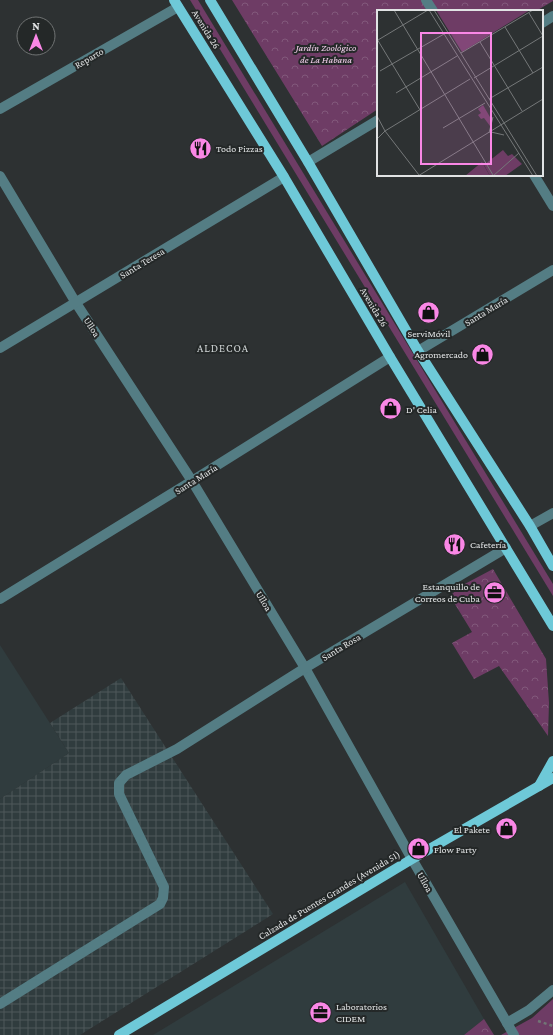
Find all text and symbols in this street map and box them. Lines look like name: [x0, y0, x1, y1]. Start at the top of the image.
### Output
street label: Avenida 26: [190, 7, 222, 51]
inset map: [377, 10, 543, 176]
north arrow: [16, 16, 56, 56]
text: N: [32, 20, 40, 32]
park label: Jardín Zoológico de La Habana: [294, 42, 356, 65]
street label: Reparto: [73, 45, 105, 71]
restaurant icon: Todo Pizzas: [188, 135, 214, 161]
place label: Todo Pizzas: [216, 143, 263, 154]
street label: Santa Teresa: [118, 245, 167, 281]
street label: Avenida 26: [358, 285, 390, 329]
street label: Santa María: [463, 294, 510, 328]
shop icon: ServiMóvil: [416, 300, 442, 326]
street label: Ulloa: [82, 315, 103, 339]
place label: ServiMóvil: [407, 328, 451, 339]
shop icon: Agromercado: [470, 341, 496, 367]
district label: ALDECOA: [197, 342, 249, 354]
place label: Agromercado: [414, 349, 468, 360]
shop icon: D' Celia: [378, 396, 404, 422]
place label: D' Celia: [406, 404, 437, 415]
street label: Santa María: [173, 461, 220, 496]
restaurant icon: Cafetería: [442, 531, 468, 557]
place label: Cafetería: [470, 539, 507, 550]
office icon: Estanquillo de Correos de Cuba: [482, 579, 508, 605]
place label: Estanquillo de Correos de Cuba: [415, 581, 481, 604]
street label: Ulloa: [254, 589, 274, 613]
street label: Santa Rosa: [320, 631, 363, 663]
shop icon: El Pakete: [493, 816, 519, 842]
place label: El Pakete: [454, 824, 491, 835]
shop icon: Flow Party: [406, 836, 432, 862]
place label: Flow Party: [434, 844, 477, 855]
street label: Calzada de Puentes Grandes (Avenida 51): [256, 848, 402, 943]
street label: Ulloa: [415, 870, 435, 894]
office icon: Laboratorios CIDEM: [307, 999, 333, 1025]
place label: Laboratorios CIDEM: [336, 1001, 387, 1024]

